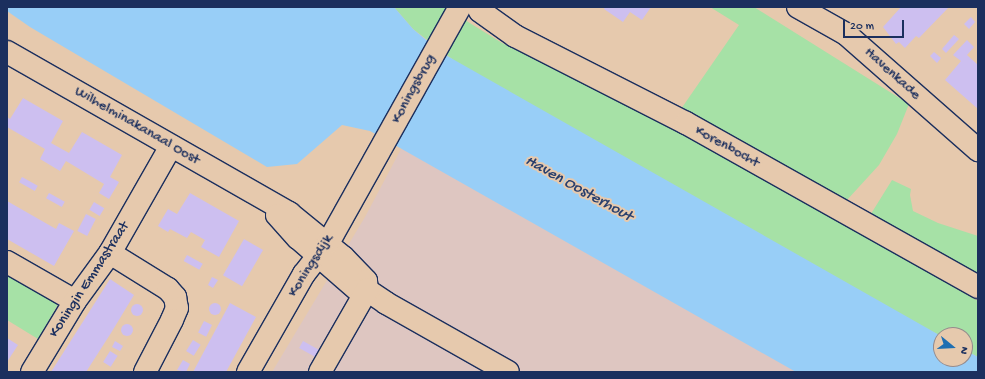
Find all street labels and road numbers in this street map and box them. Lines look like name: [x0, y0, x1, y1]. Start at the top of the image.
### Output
street label: Havenkade: [860, 44, 924, 104]
street label: Koningsbrug: [388, 51, 440, 127]
street label: Wilhelminakanaal Oost: [71, 83, 203, 169]
street label: Korenbocht: [691, 122, 763, 172]
street label: Koningin Emmastraat: [46, 219, 134, 341]
street label: Koningsdijk: [284, 231, 338, 301]

